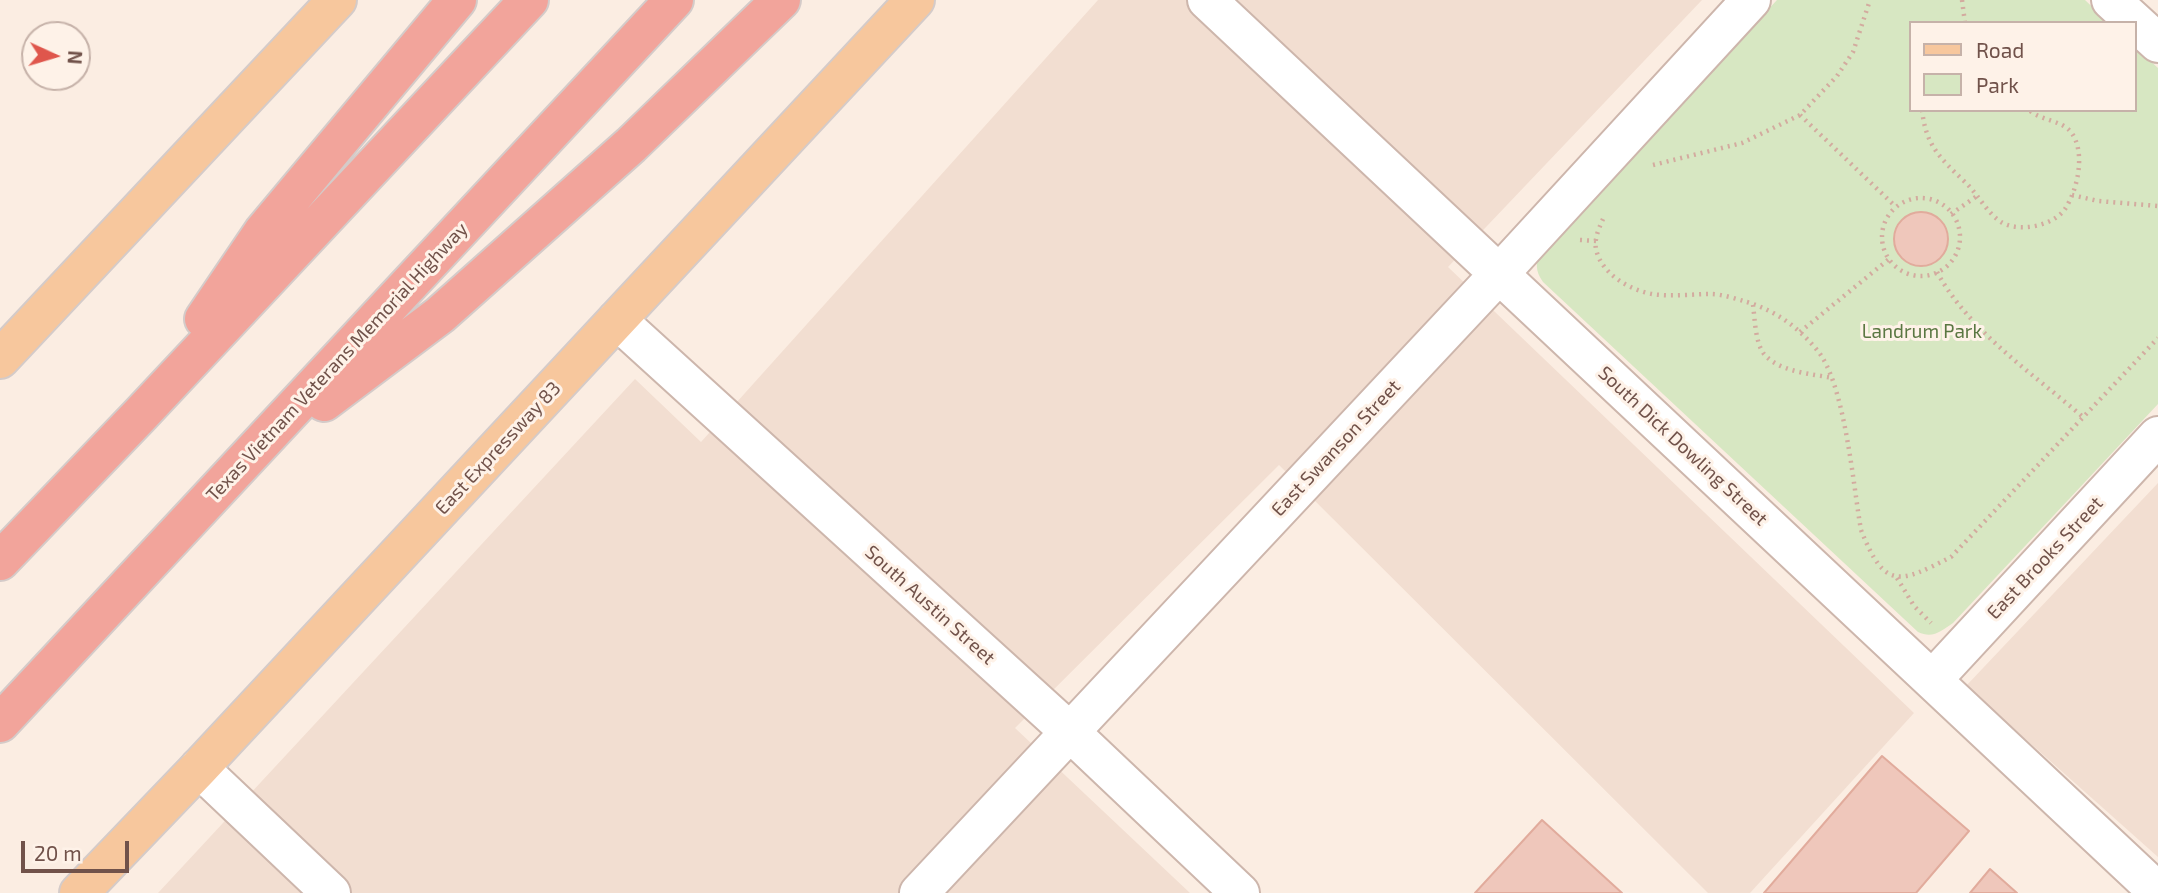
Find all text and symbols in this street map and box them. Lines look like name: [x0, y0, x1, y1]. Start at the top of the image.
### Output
north arrow: [21, 21, 91, 91]
legend: [1910, 21, 2137, 112]
text: Road: [1976, 37, 2024, 62]
text: N: [64, 50, 87, 65]
text: Park: [1976, 72, 2019, 97]
street label: Texas Vietnam Veterans Memorial Highway: [201, 218, 473, 506]
park label: Landrum Park: [1862, 321, 1982, 343]
street label: South Dick Dowling Street: [1594, 361, 1772, 531]
street label: East Swanson Street: [1267, 375, 1405, 521]
street label: East Expressway 83: [431, 377, 565, 519]
street label: East Brooks Street: [1982, 492, 2108, 624]
street label: South Austin Street: [860, 541, 1000, 669]
scale bar: [24, 826, 133, 870]
text: 20 m: [34, 840, 82, 865]

